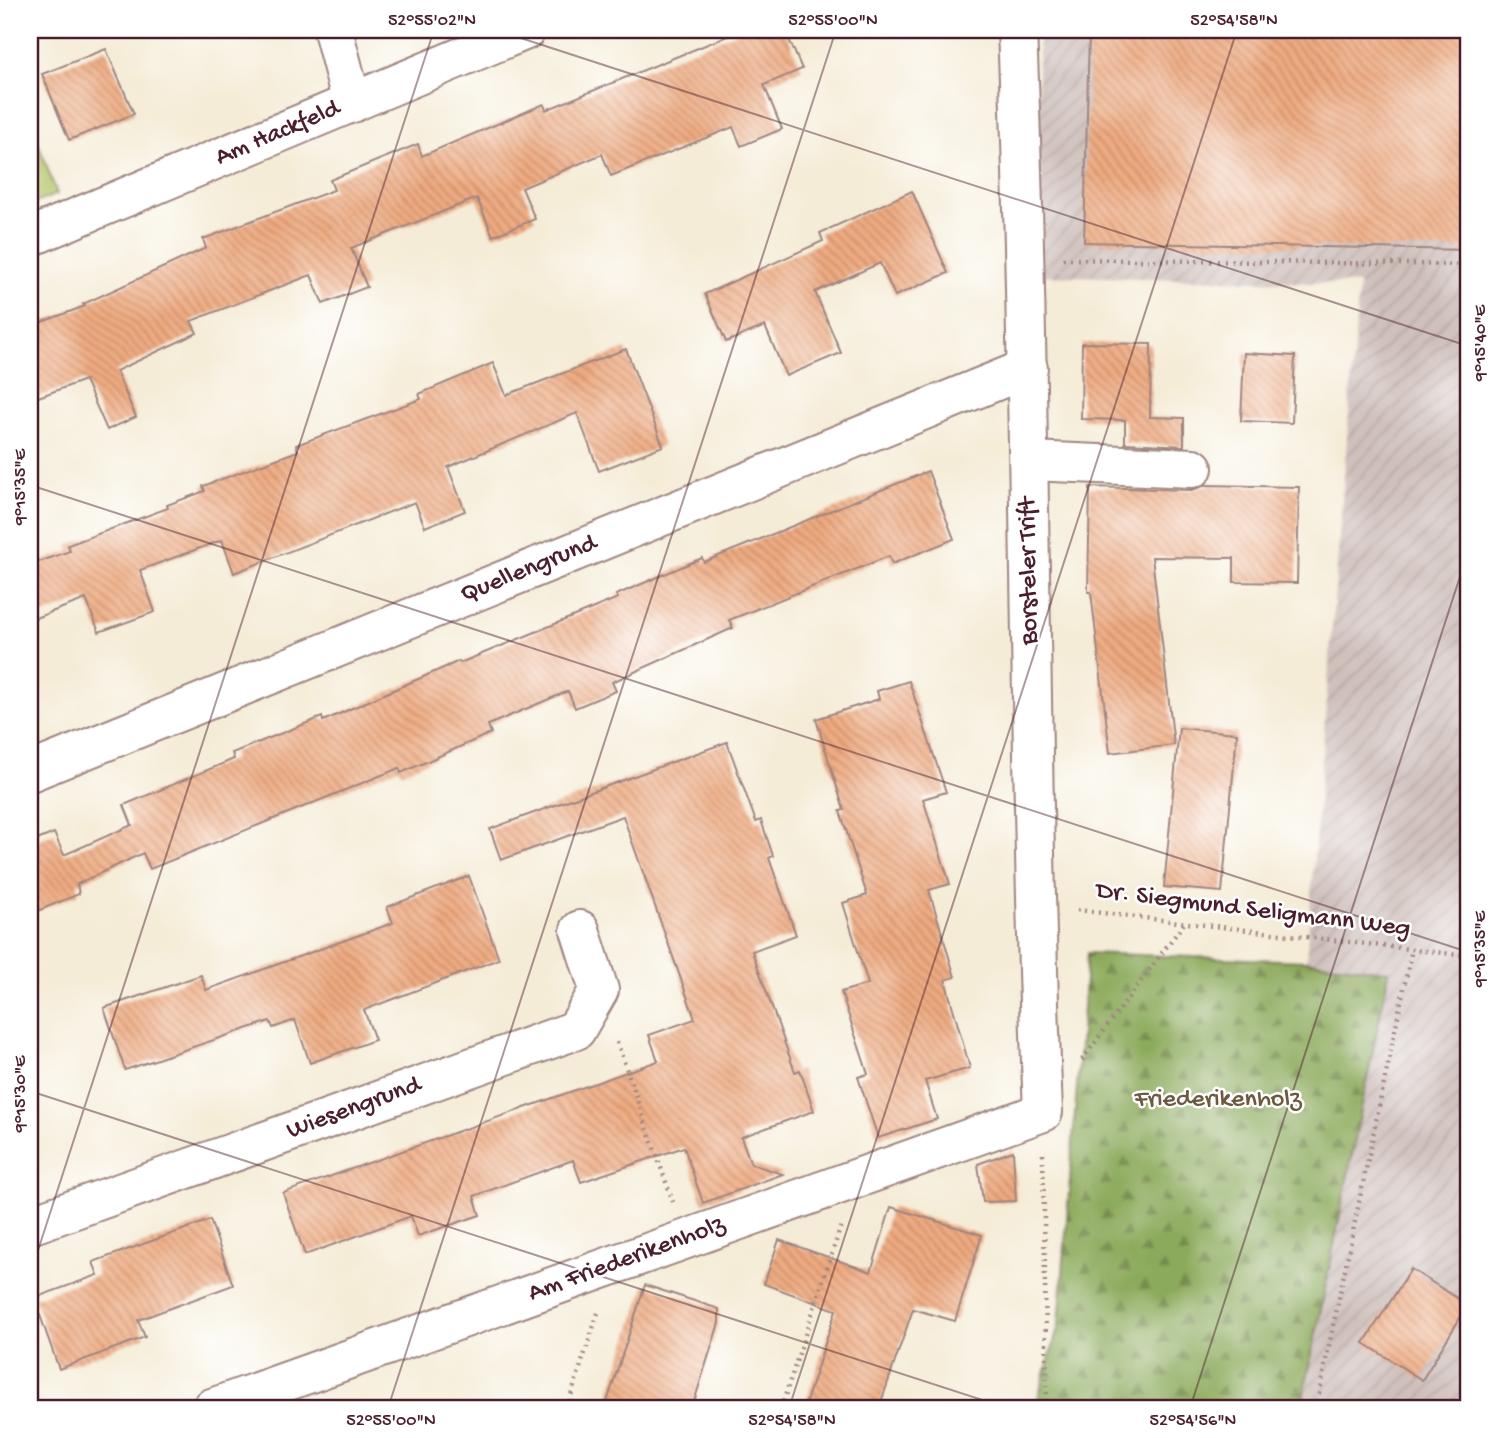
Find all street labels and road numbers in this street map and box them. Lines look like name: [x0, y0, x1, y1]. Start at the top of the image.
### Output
street label: Am Hackfeld: [211, 93, 346, 174]
street label: Borsteler Trift: [1013, 495, 1047, 646]
street label: Quellengrund: [456, 528, 603, 611]
street label: Dr. Siegmund Seligmann Weg: [1092, 876, 1412, 946]
street label: Wiesengrund: [283, 1070, 427, 1148]
street label: Am Friederikenholz: [524, 1210, 731, 1310]

